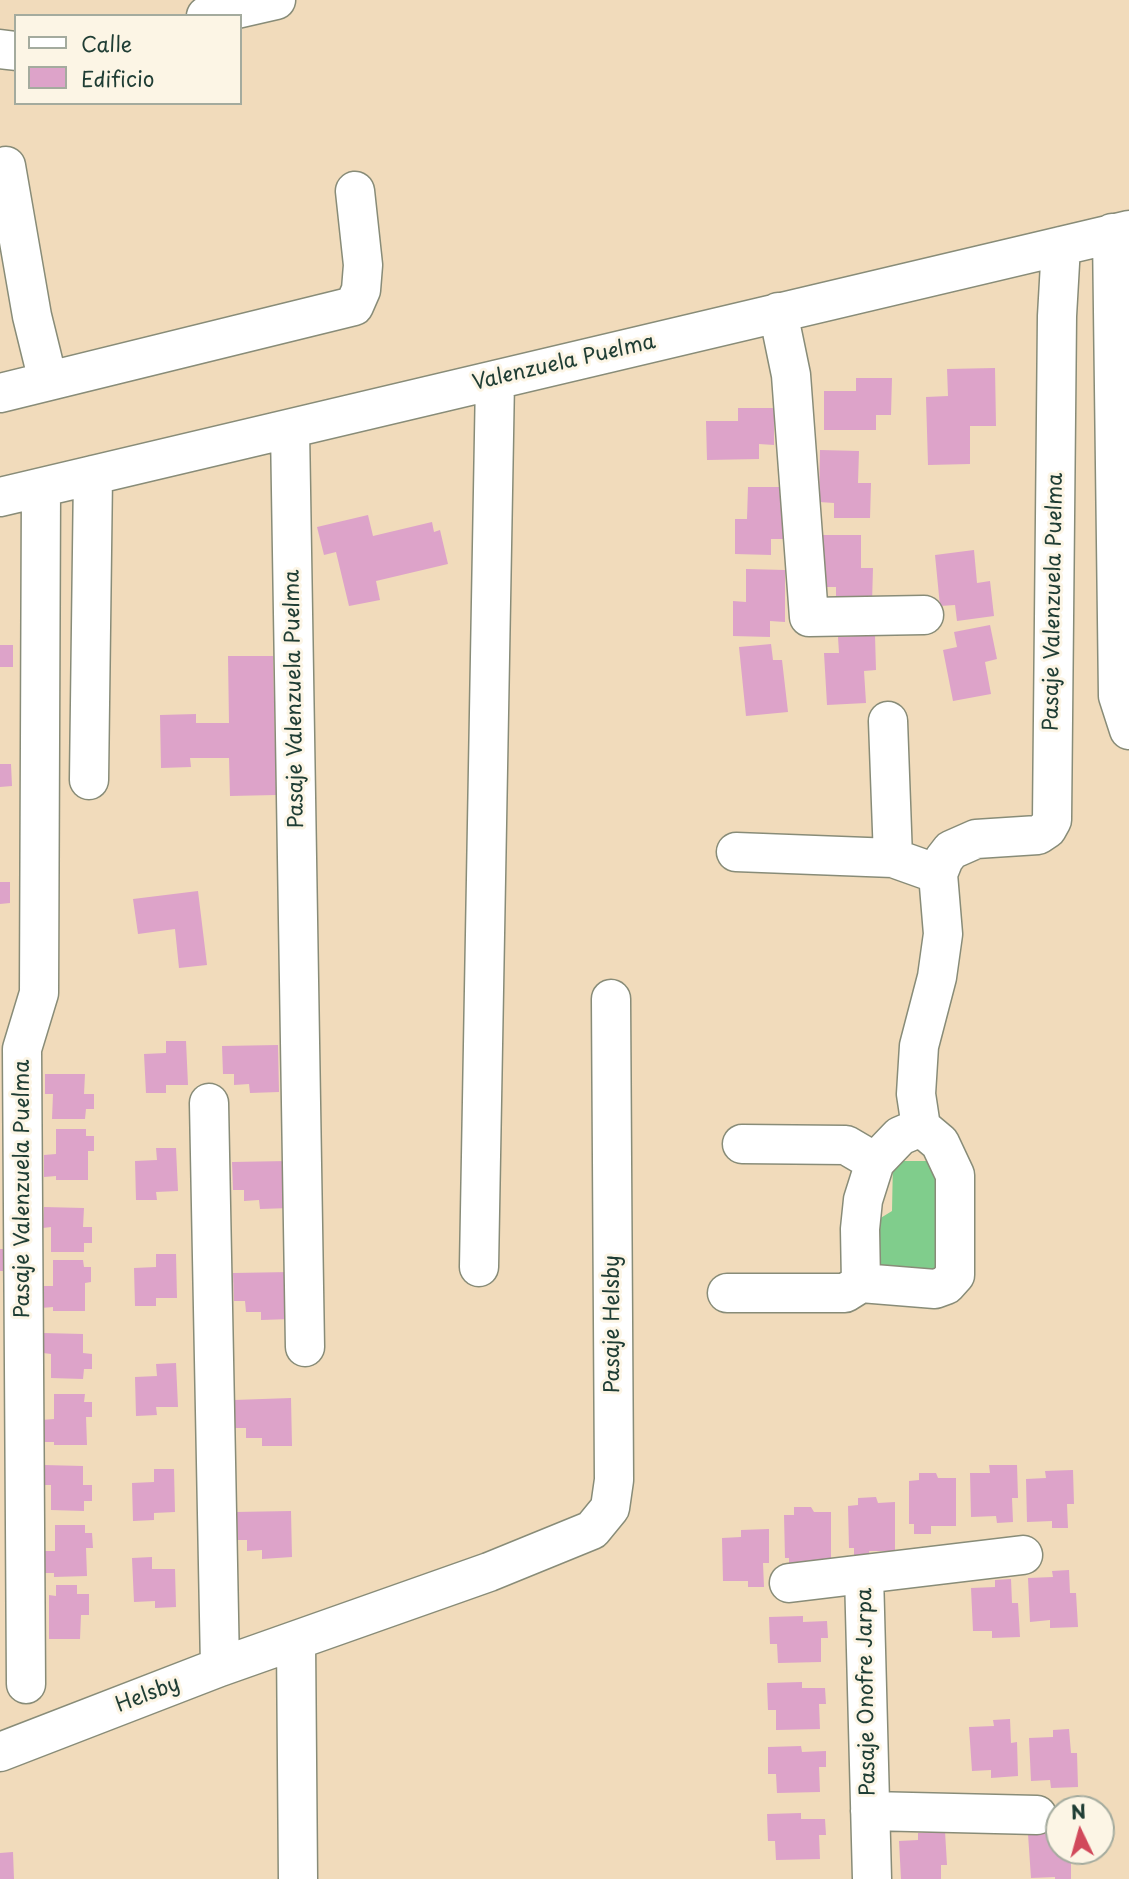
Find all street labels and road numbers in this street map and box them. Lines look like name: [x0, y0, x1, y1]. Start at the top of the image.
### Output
street label: Valenzuela Puelma: [470, 330, 658, 396]
street label: Pasaje Valenzuela Puelma: [1039, 473, 1069, 731]
street label: Pasaje Valenzuela Puelma: [280, 570, 310, 828]
street label: Pasaje Valenzuela Puelma: [10, 1060, 36, 1318]
street label: Pasaje Helsby: [600, 1255, 626, 1393]
street label: Pasaje Onofre Jarpa: [853, 1588, 881, 1796]
street label: Helsby: [112, 1671, 184, 1719]

